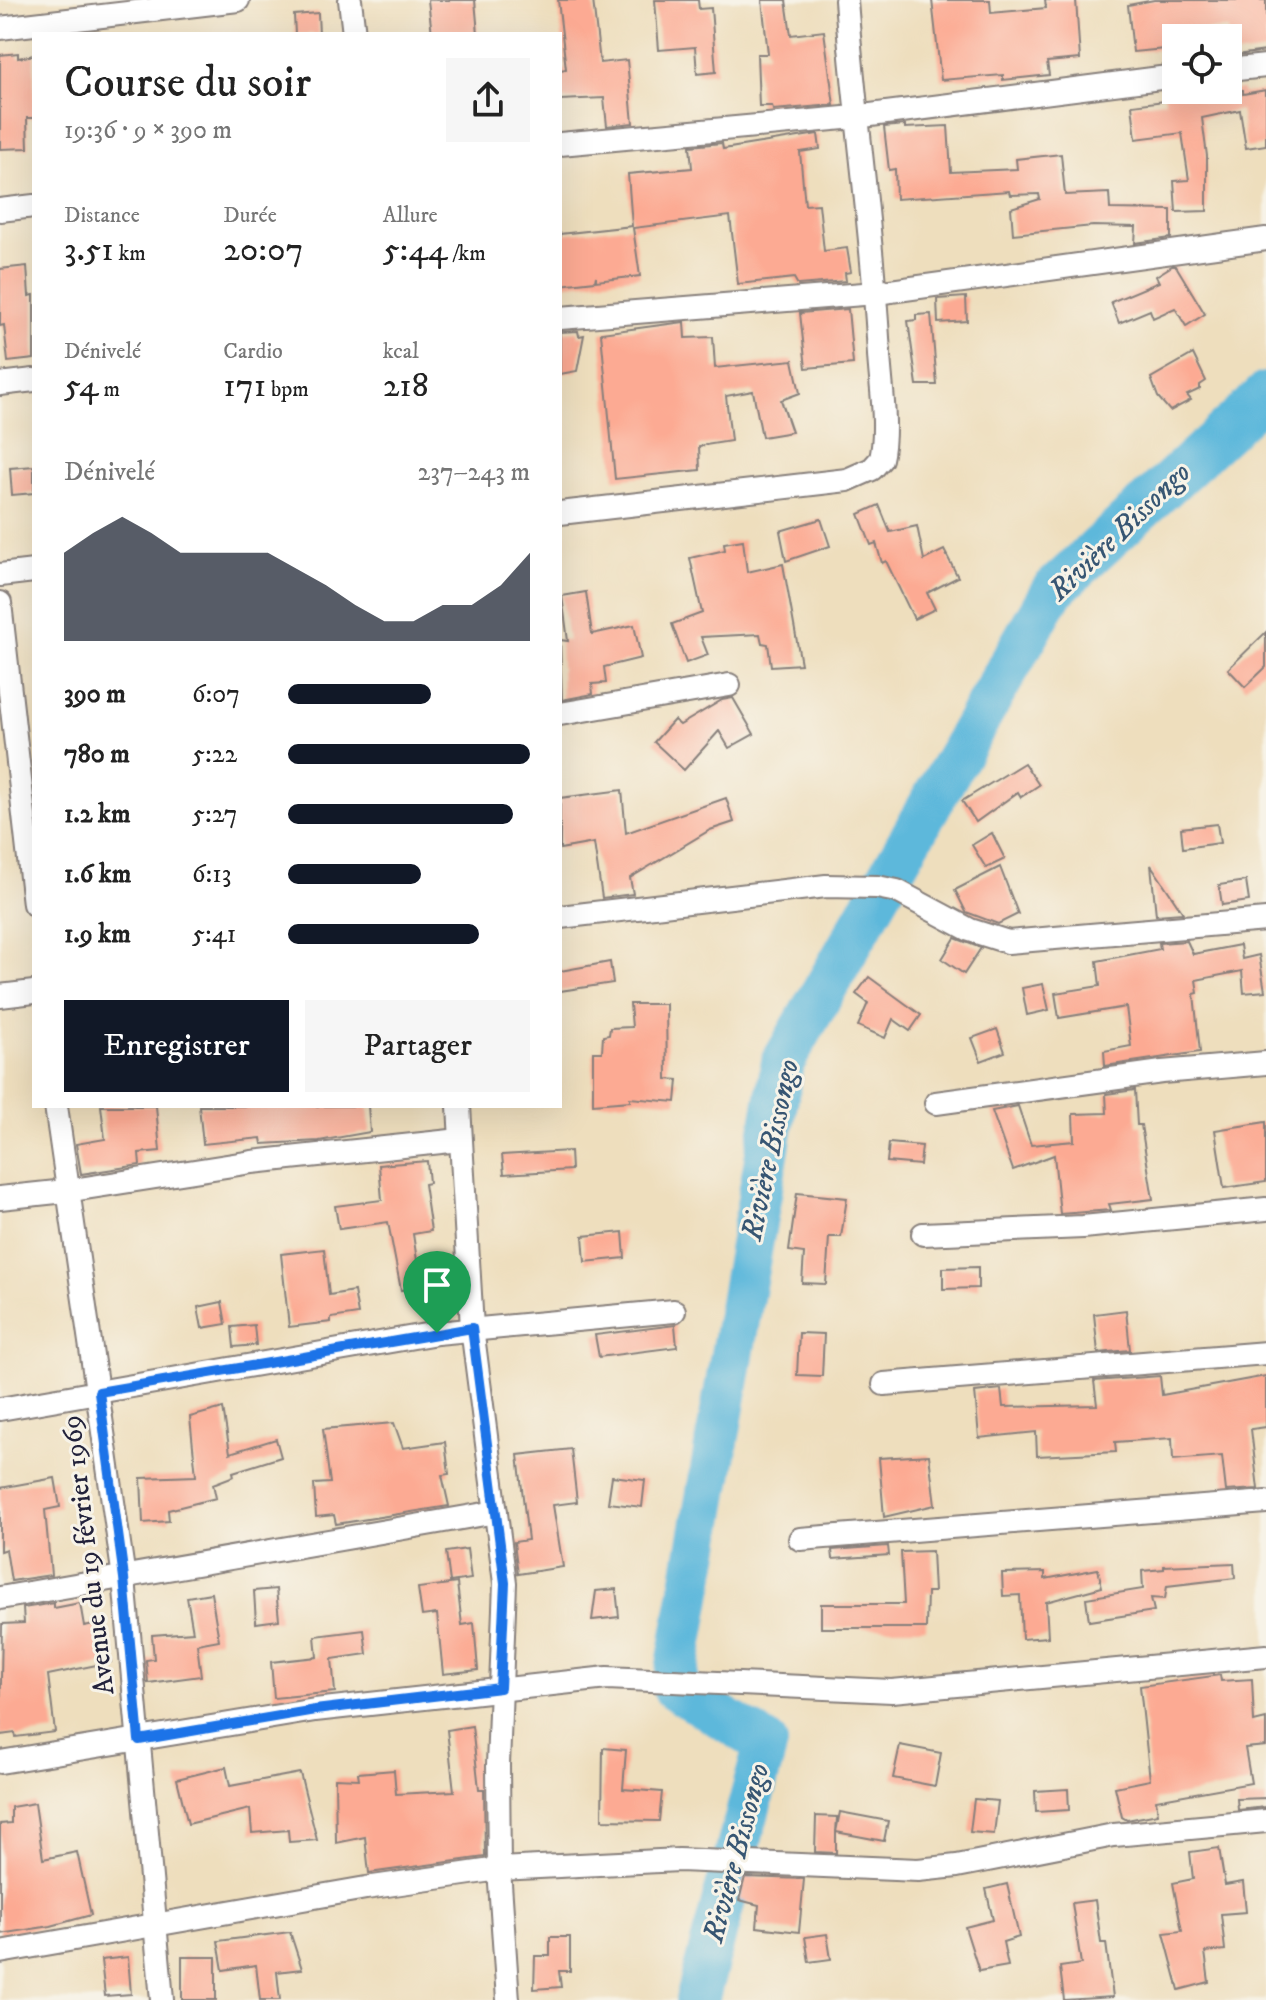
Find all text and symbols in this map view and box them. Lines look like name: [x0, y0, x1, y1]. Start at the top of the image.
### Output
map controls: [1162, 24, 1242, 104]
button: locate: [1162, 24, 1242, 104]
text: Course du soir: [64, 56, 311, 111]
button: share: [446, 58, 530, 142]
text: 19:36 · 9 × 390 m: [64, 114, 232, 147]
text: Distance: [64, 202, 140, 229]
text: Durée: [223, 202, 277, 229]
text: Allure: [383, 202, 438, 229]
text: 3.51: [64, 229, 114, 271]
text: 20:07: [223, 229, 303, 271]
text: 5:44: [383, 229, 448, 271]
text: km: [114, 240, 146, 267]
text: /km: [448, 240, 486, 267]
text: Dénivelé: [64, 338, 141, 365]
text: Cardio: [223, 338, 283, 365]
text: kcal: [383, 338, 419, 365]
text: 54: [64, 365, 99, 407]
text: 171: [223, 365, 266, 407]
text: 218: [383, 365, 429, 407]
text: m: [99, 376, 120, 403]
text: bpm: [266, 376, 309, 403]
water label: Rivière Bissongo: [1040, 455, 1199, 610]
text: Dénivelé: [64, 456, 155, 489]
text: 237–243 m: [418, 456, 530, 489]
text: 390 m: [64, 678, 126, 711]
text: 6:07: [192, 678, 240, 711]
text: 780 m: [64, 738, 130, 771]
text: 5:22: [192, 738, 237, 771]
text: 1.2 km: [64, 798, 130, 831]
text: 5:27: [192, 798, 238, 831]
text: 1.6 km: [64, 858, 131, 891]
text: 6:13: [192, 858, 232, 891]
text: 1.9 km: [64, 918, 131, 951]
text: 5:41: [192, 918, 236, 951]
button: Enregistrer: [64, 1000, 289, 1092]
button: Partager: [305, 1000, 530, 1092]
water label: Rivière Bissongo: [734, 1056, 808, 1245]
pin: [403, 1251, 471, 1333]
icon: arrive: [415, 1263, 459, 1307]
street label: Avenue du 19 février 1969: [53, 1413, 123, 1697]
water label: Rivière Bissongo: [695, 1759, 779, 1948]

